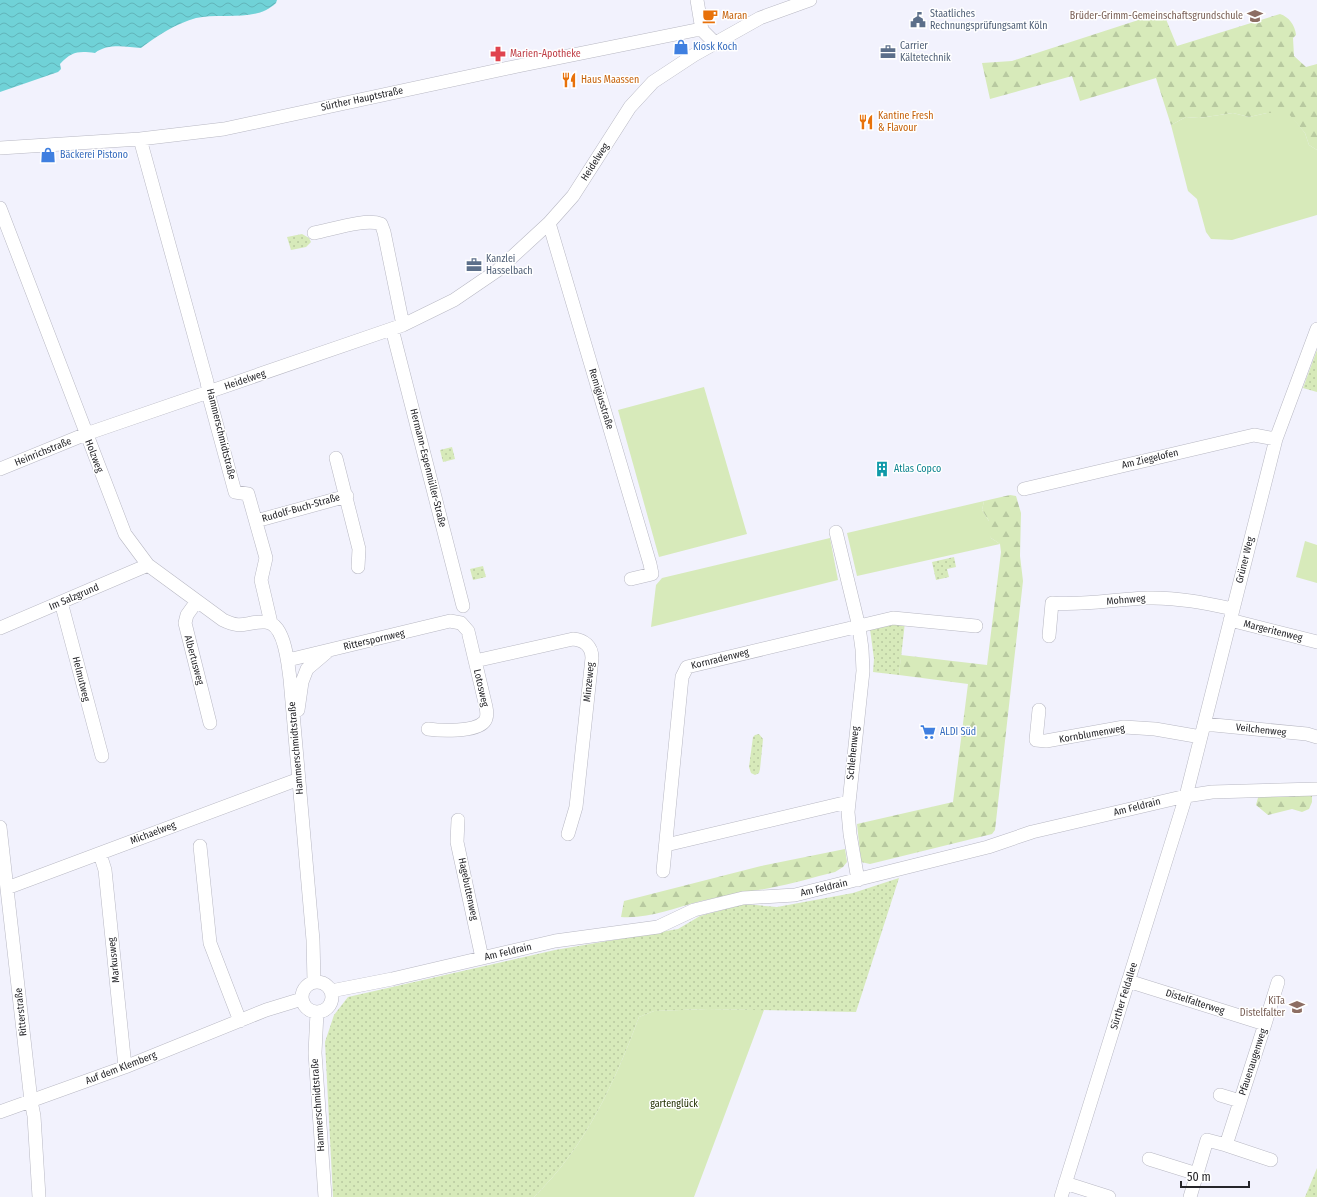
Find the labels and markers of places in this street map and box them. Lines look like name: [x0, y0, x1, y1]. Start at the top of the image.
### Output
cafe icon: Maran: [701, 7, 719, 25]
school or university icon: Brüder-Grimm-Gemeinschaftsgrundschule: [1246, 7, 1264, 25]
place label: Staatliches Rechnungsprüfungsamt Köln: [930, 8, 1047, 32]
place label: Maran: [722, 10, 747, 22]
place label: Brüder-Grimm-Gemeinschaftsgrundschule: [1070, 10, 1243, 22]
public building icon: Staatliches Rechnungsprüfungsamt Köln: [909, 11, 927, 29]
shop icon: Kiosk Koch: [672, 38, 690, 56]
place label: Carrier Kältetechnik: [900, 40, 951, 64]
place label: Kiosk Koch: [693, 41, 737, 53]
office icon: Carrier Kältetechnik: [879, 43, 897, 61]
pharmacy icon: Marien-Apotheke: [489, 45, 507, 63]
place label: Marien-Apotheke: [510, 48, 581, 60]
restaurant icon: Haus Maassen: [560, 71, 578, 89]
place label: Haus Maassen: [581, 74, 639, 86]
place label: Kantine Fresh & Flavour: [878, 110, 933, 134]
restaurant icon: Kantine Fresh & Flavour: [857, 113, 875, 131]
shop icon: Bäckerei Pistono: [39, 146, 57, 164]
place label: Bäckerei Pistono: [60, 149, 128, 161]
place label: Kanzlei Hasselbach: [486, 253, 533, 277]
office icon: Kanzlei Hasselbach: [465, 256, 483, 274]
building icon: Atlas Copco: [873, 460, 891, 478]
place label: Atlas Copco: [894, 463, 941, 475]
supermarket icon: ALDI Süd: [919, 723, 937, 741]
place label: ALDI Süd: [940, 726, 976, 738]
place label: KiTa Distelfalter: [1240, 995, 1286, 1019]
school or university icon: KiTa Distelfalter: [1288, 998, 1306, 1016]

